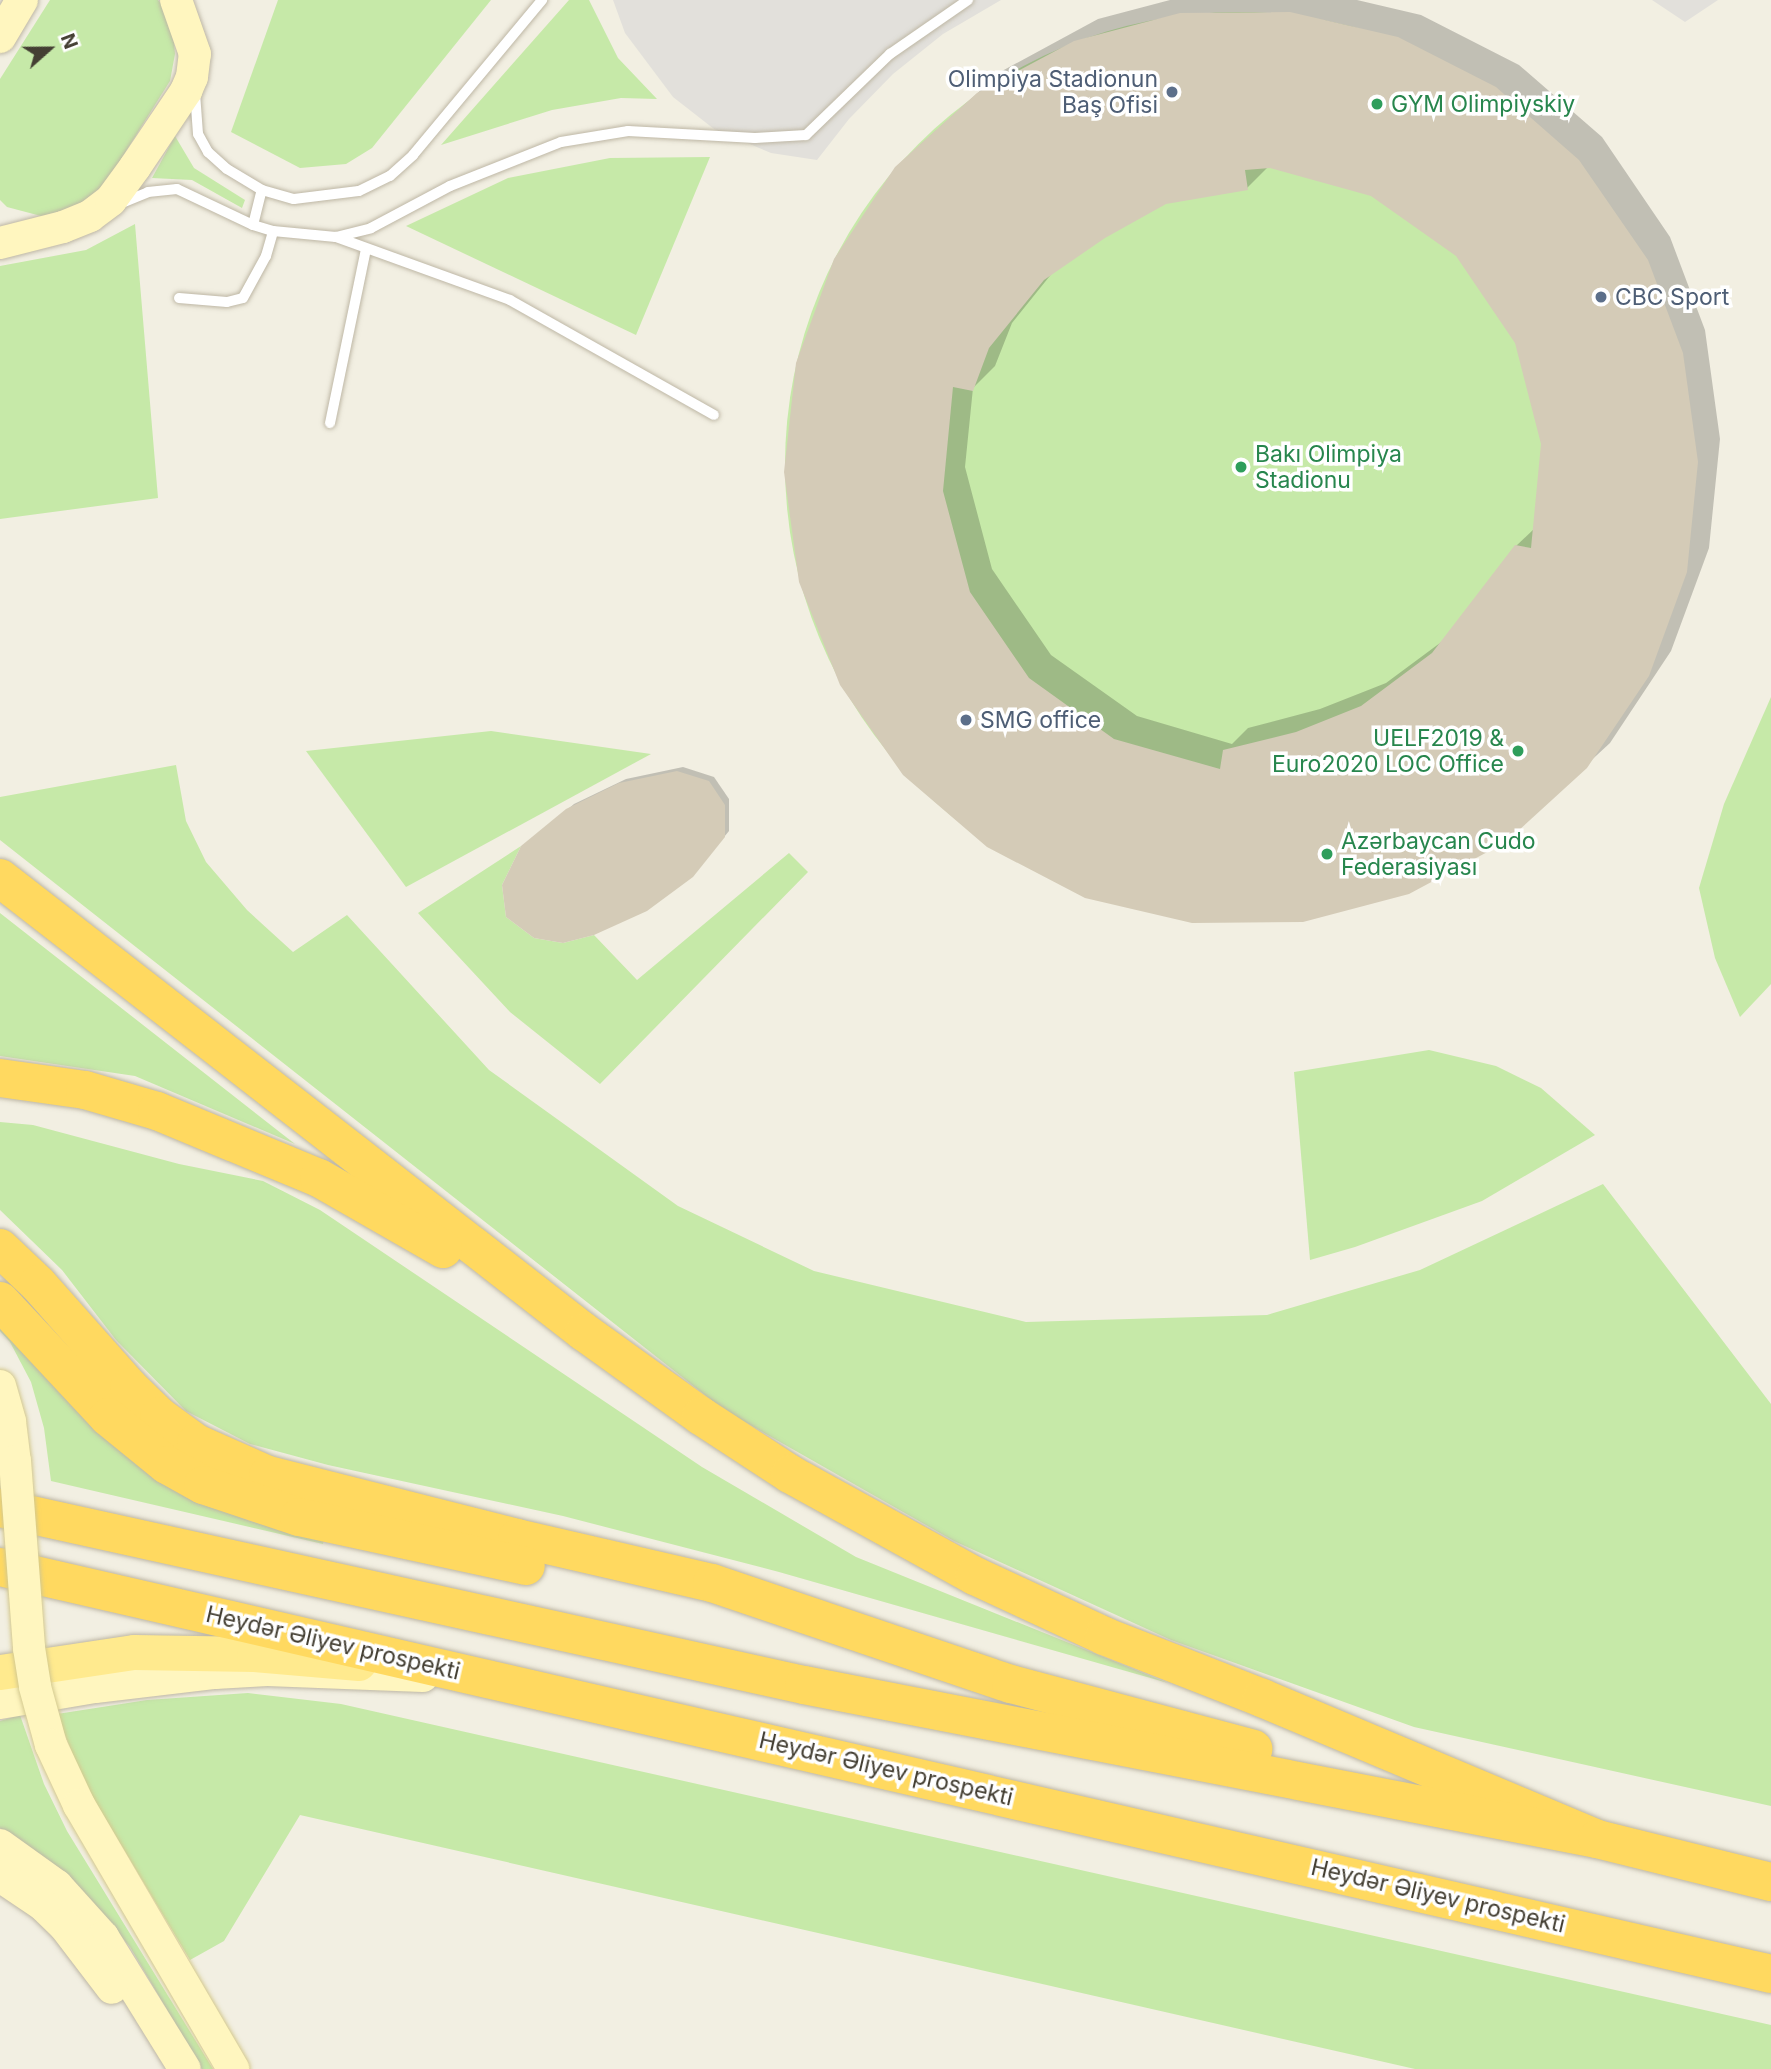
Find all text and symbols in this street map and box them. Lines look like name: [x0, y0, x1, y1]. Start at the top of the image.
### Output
north arrow: [14, 14, 84, 84]
text: N: [56, 30, 82, 52]
place label: Olimpiya Stadionun Baş Ofisi: [948, 65, 1158, 119]
marker: Olimpiya Stadionun Baş Ofisi: [1164, 84, 1180, 100]
place label: GYM Olimpiyskiy: [1391, 90, 1575, 118]
marker: GYM Olimpiyskiy: [1369, 96, 1385, 112]
place label: CBC Sport: [1615, 283, 1729, 311]
marker: CBC Sport: [1593, 289, 1609, 305]
place label: Bakı Olimpiya Stadionu: [1255, 440, 1402, 494]
marker: Bakı Olimpiya Stadionu: [1233, 459, 1249, 475]
place label: SMG office: [980, 706, 1101, 734]
marker: SMG office: [958, 712, 974, 728]
place label: UELF2019 & Euro2020 LOC Office: [1272, 724, 1504, 778]
marker: UELF2019 & Euro2020 LOC Office: [1510, 743, 1526, 759]
place label: Azərbaycan Cudo Federasiyası: [1341, 827, 1536, 881]
marker: Azərbaycan Cudo Federasiyası: [1319, 846, 1335, 862]
street label: Heydər Əliyev prospekti: [203, 1600, 463, 1686]
street label: Heydər Əliyev prospekti: [756, 1726, 1016, 1812]
street label: Heydər Əliyev prospekti: [1308, 1853, 1568, 1939]

